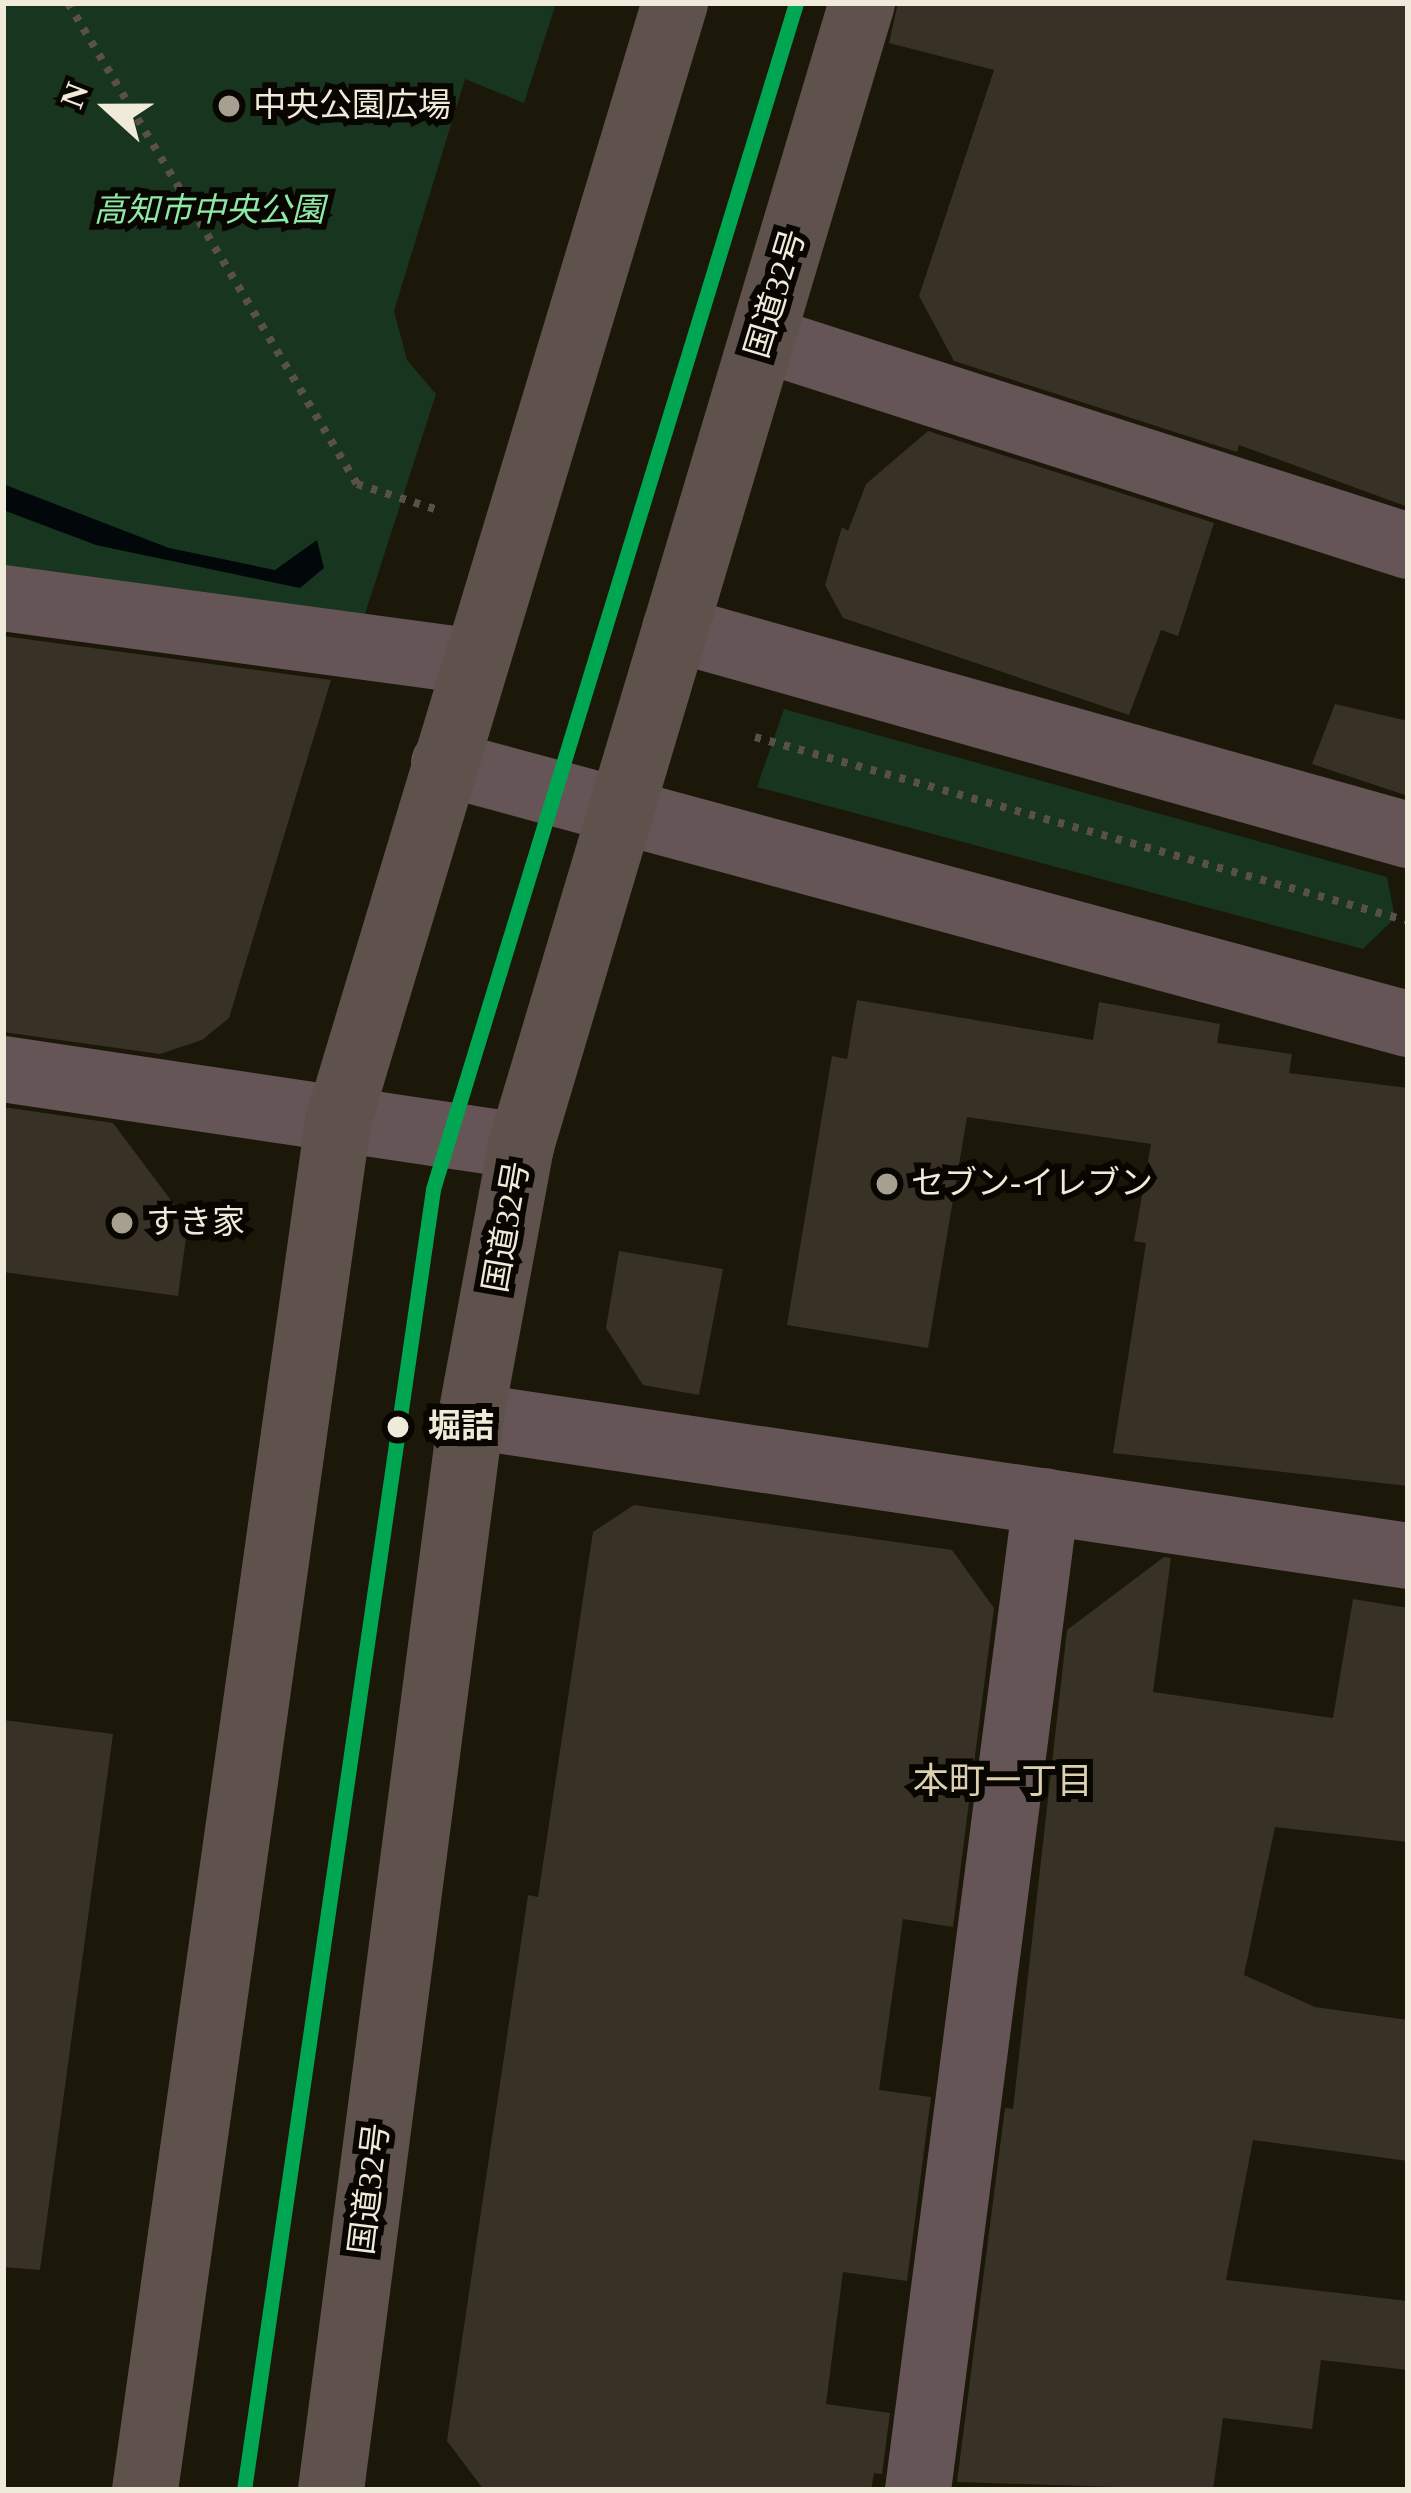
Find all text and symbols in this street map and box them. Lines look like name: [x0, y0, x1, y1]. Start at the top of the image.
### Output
north arrow: [48, 48, 168, 168]
text: N: [53, 78, 95, 113]
place label: 中央公園広場: [253, 86, 451, 126]
marker: 中央公園広場: [216, 93, 242, 119]
park label: 高知市中央公園: [94, 191, 324, 231]
street label: 国道32号: [738, 225, 814, 363]
street label: 国道32号: [476, 1159, 538, 1295]
place label: セブン-イレブン: [911, 1164, 1153, 1204]
marker: セブン-イレブン: [874, 1171, 900, 1197]
place label: すき家: [146, 1203, 245, 1243]
marker: すき家: [109, 1210, 135, 1236]
place label: 堀詰: [428, 1407, 494, 1447]
marker: 堀詰: [379, 1408, 417, 1446]
district label: 本町一丁目: [913, 1760, 1093, 1804]
street label: 国道32号: [342, 2121, 398, 2257]

